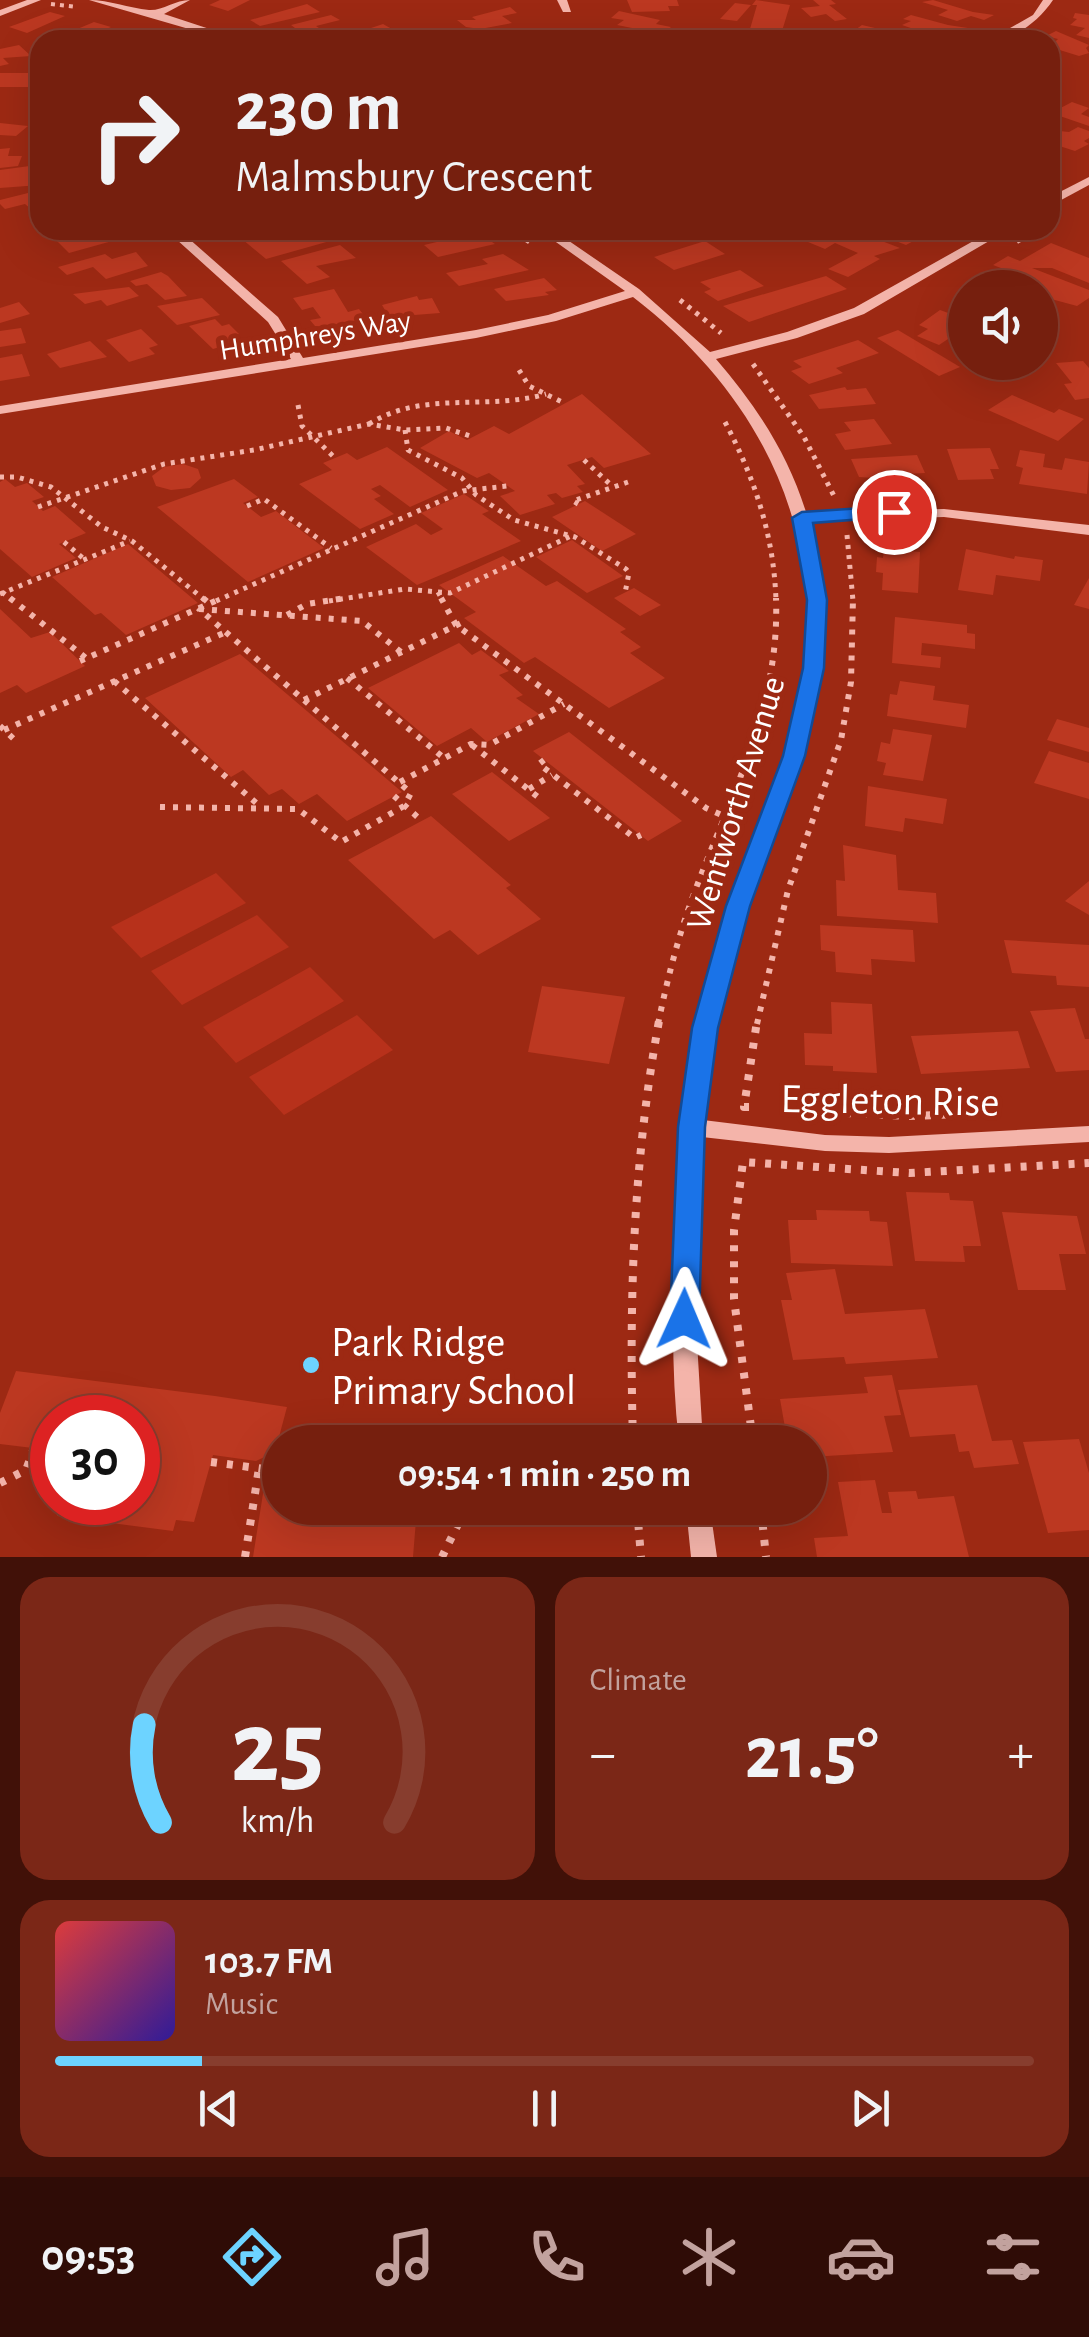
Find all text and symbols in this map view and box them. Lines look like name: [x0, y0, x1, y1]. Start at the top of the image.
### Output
icon: right: [70, 70, 200, 200]
text: 230 m: [235, 73, 402, 143]
text: Malmsbury Crescent: [235, 155, 592, 200]
map controls: [948, 270, 1058, 380]
button: sound: [948, 270, 1058, 380]
street label: Humphreys Way: [217, 306, 413, 366]
pin: [852, 470, 937, 555]
icon: arrive: [867, 485, 922, 540]
street label: Wentworth Avenue: [681, 672, 792, 935]
street label: Eggleton Rise: [780, 1078, 1000, 1124]
position arrow: [632, 1267, 736, 1371]
place label: Park Ridge Primary School: [331, 1322, 576, 1412]
marker: Park Ridge Primary School: [300, 1354, 322, 1376]
speed limit sign: 30: [30, 1395, 160, 1525]
text: 09:54 · 1 min · 250 m: [398, 1456, 691, 1494]
text: Climate: [590, 1664, 687, 1696]
text: 25: [230, 1697, 324, 1801]
text: 21.5°: [745, 1717, 879, 1792]
text: −: [590, 1727, 616, 1782]
text: +: [1008, 1727, 1034, 1782]
text: km/h: [240, 1803, 314, 1839]
text: 103.7 FM: [205, 1943, 333, 1981]
text: Music: [205, 1988, 278, 2020]
icon: previous: [191, 2081, 246, 2136]
icon: pause: [517, 2081, 572, 2136]
icon: next: [843, 2081, 898, 2136]
icon: directions: [217, 2222, 287, 2292]
icon: music: [370, 2222, 440, 2292]
icon: phone: [522, 2222, 592, 2292]
icon: climate: [674, 2222, 744, 2292]
icon: car: [826, 2222, 896, 2292]
icon: filters: [978, 2222, 1048, 2292]
text: 09:53: [41, 2234, 135, 2279]

